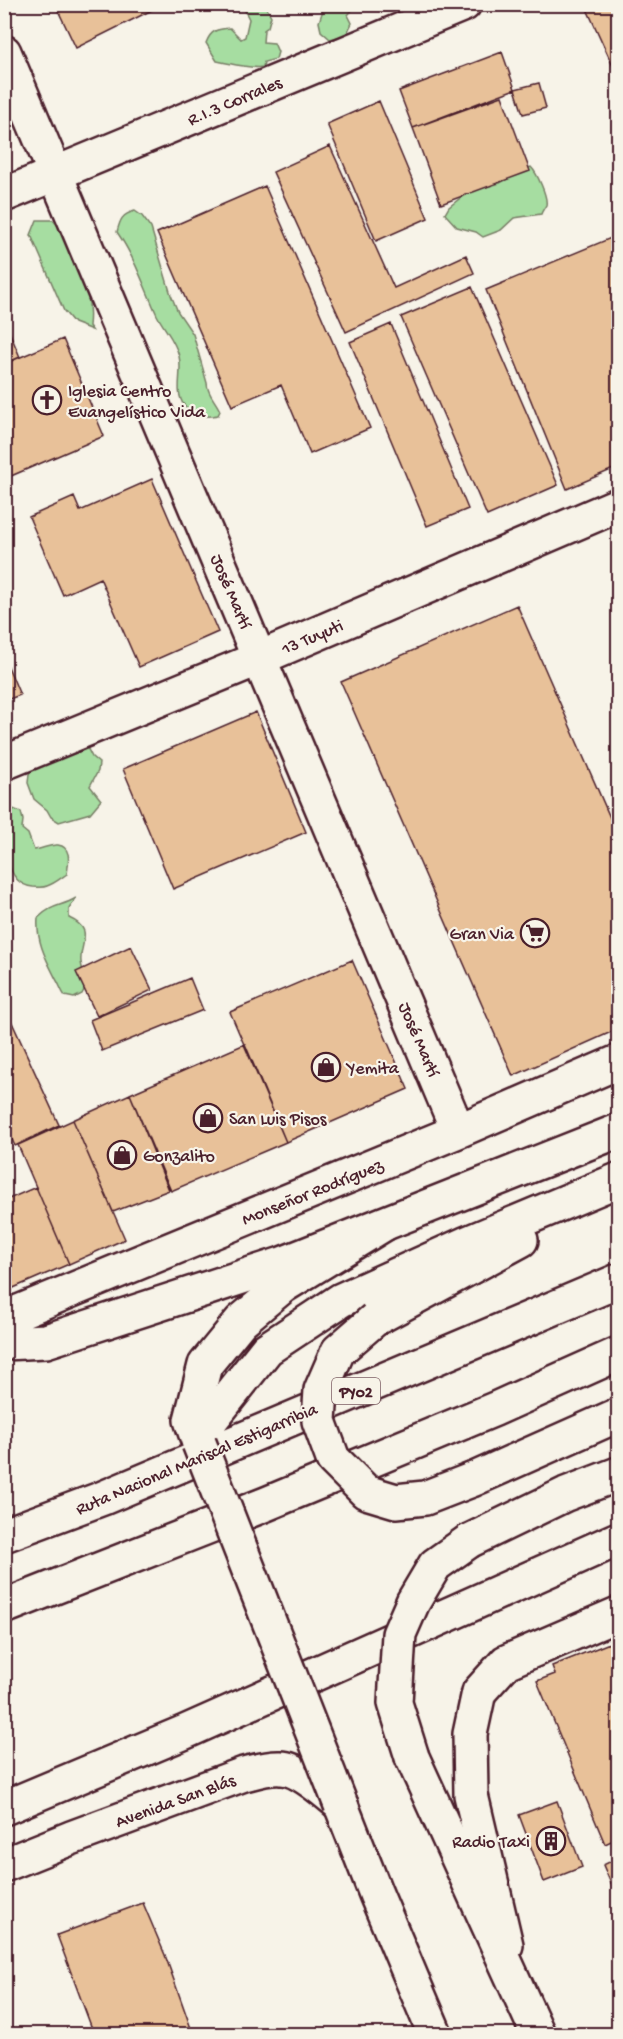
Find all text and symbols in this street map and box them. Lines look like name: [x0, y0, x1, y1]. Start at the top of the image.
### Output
street label: R.I.3 Corrales: [185, 72, 287, 132]
place label: Iglesia Centro Evangelístico Vida: [68, 382, 206, 424]
church icon: Iglesia Centro Evangelístico Vida: [31, 384, 63, 416]
street label: José Martí: [205, 551, 255, 634]
street label: 13 Tuyuti: [278, 616, 347, 661]
supermarket icon: Gran Via: [519, 917, 551, 949]
place label: Gran Via: [450, 925, 515, 946]
street label: José Martí: [393, 999, 443, 1082]
shop icon: Yemita: [310, 1051, 342, 1083]
place label: Yemita: [345, 1059, 400, 1080]
shop icon: San Luis Pisos: [192, 1102, 224, 1134]
place label: San Luis Pisos: [229, 1110, 328, 1131]
shop icon: Gonzalito: [106, 1139, 138, 1171]
place label: Gonzalito: [143, 1147, 215, 1168]
street label: Monseñor Rodríguez: [239, 1155, 388, 1231]
road number: PY02: [332, 1378, 380, 1404]
street label: Ruta Nacional Mariscal Estigarribia: [73, 1399, 322, 1521]
street label: Avenida San Blás: [113, 1770, 240, 1834]
building icon: Radio Taxi: [535, 1825, 567, 1857]
place label: Radio Taxi: [452, 1833, 530, 1854]

